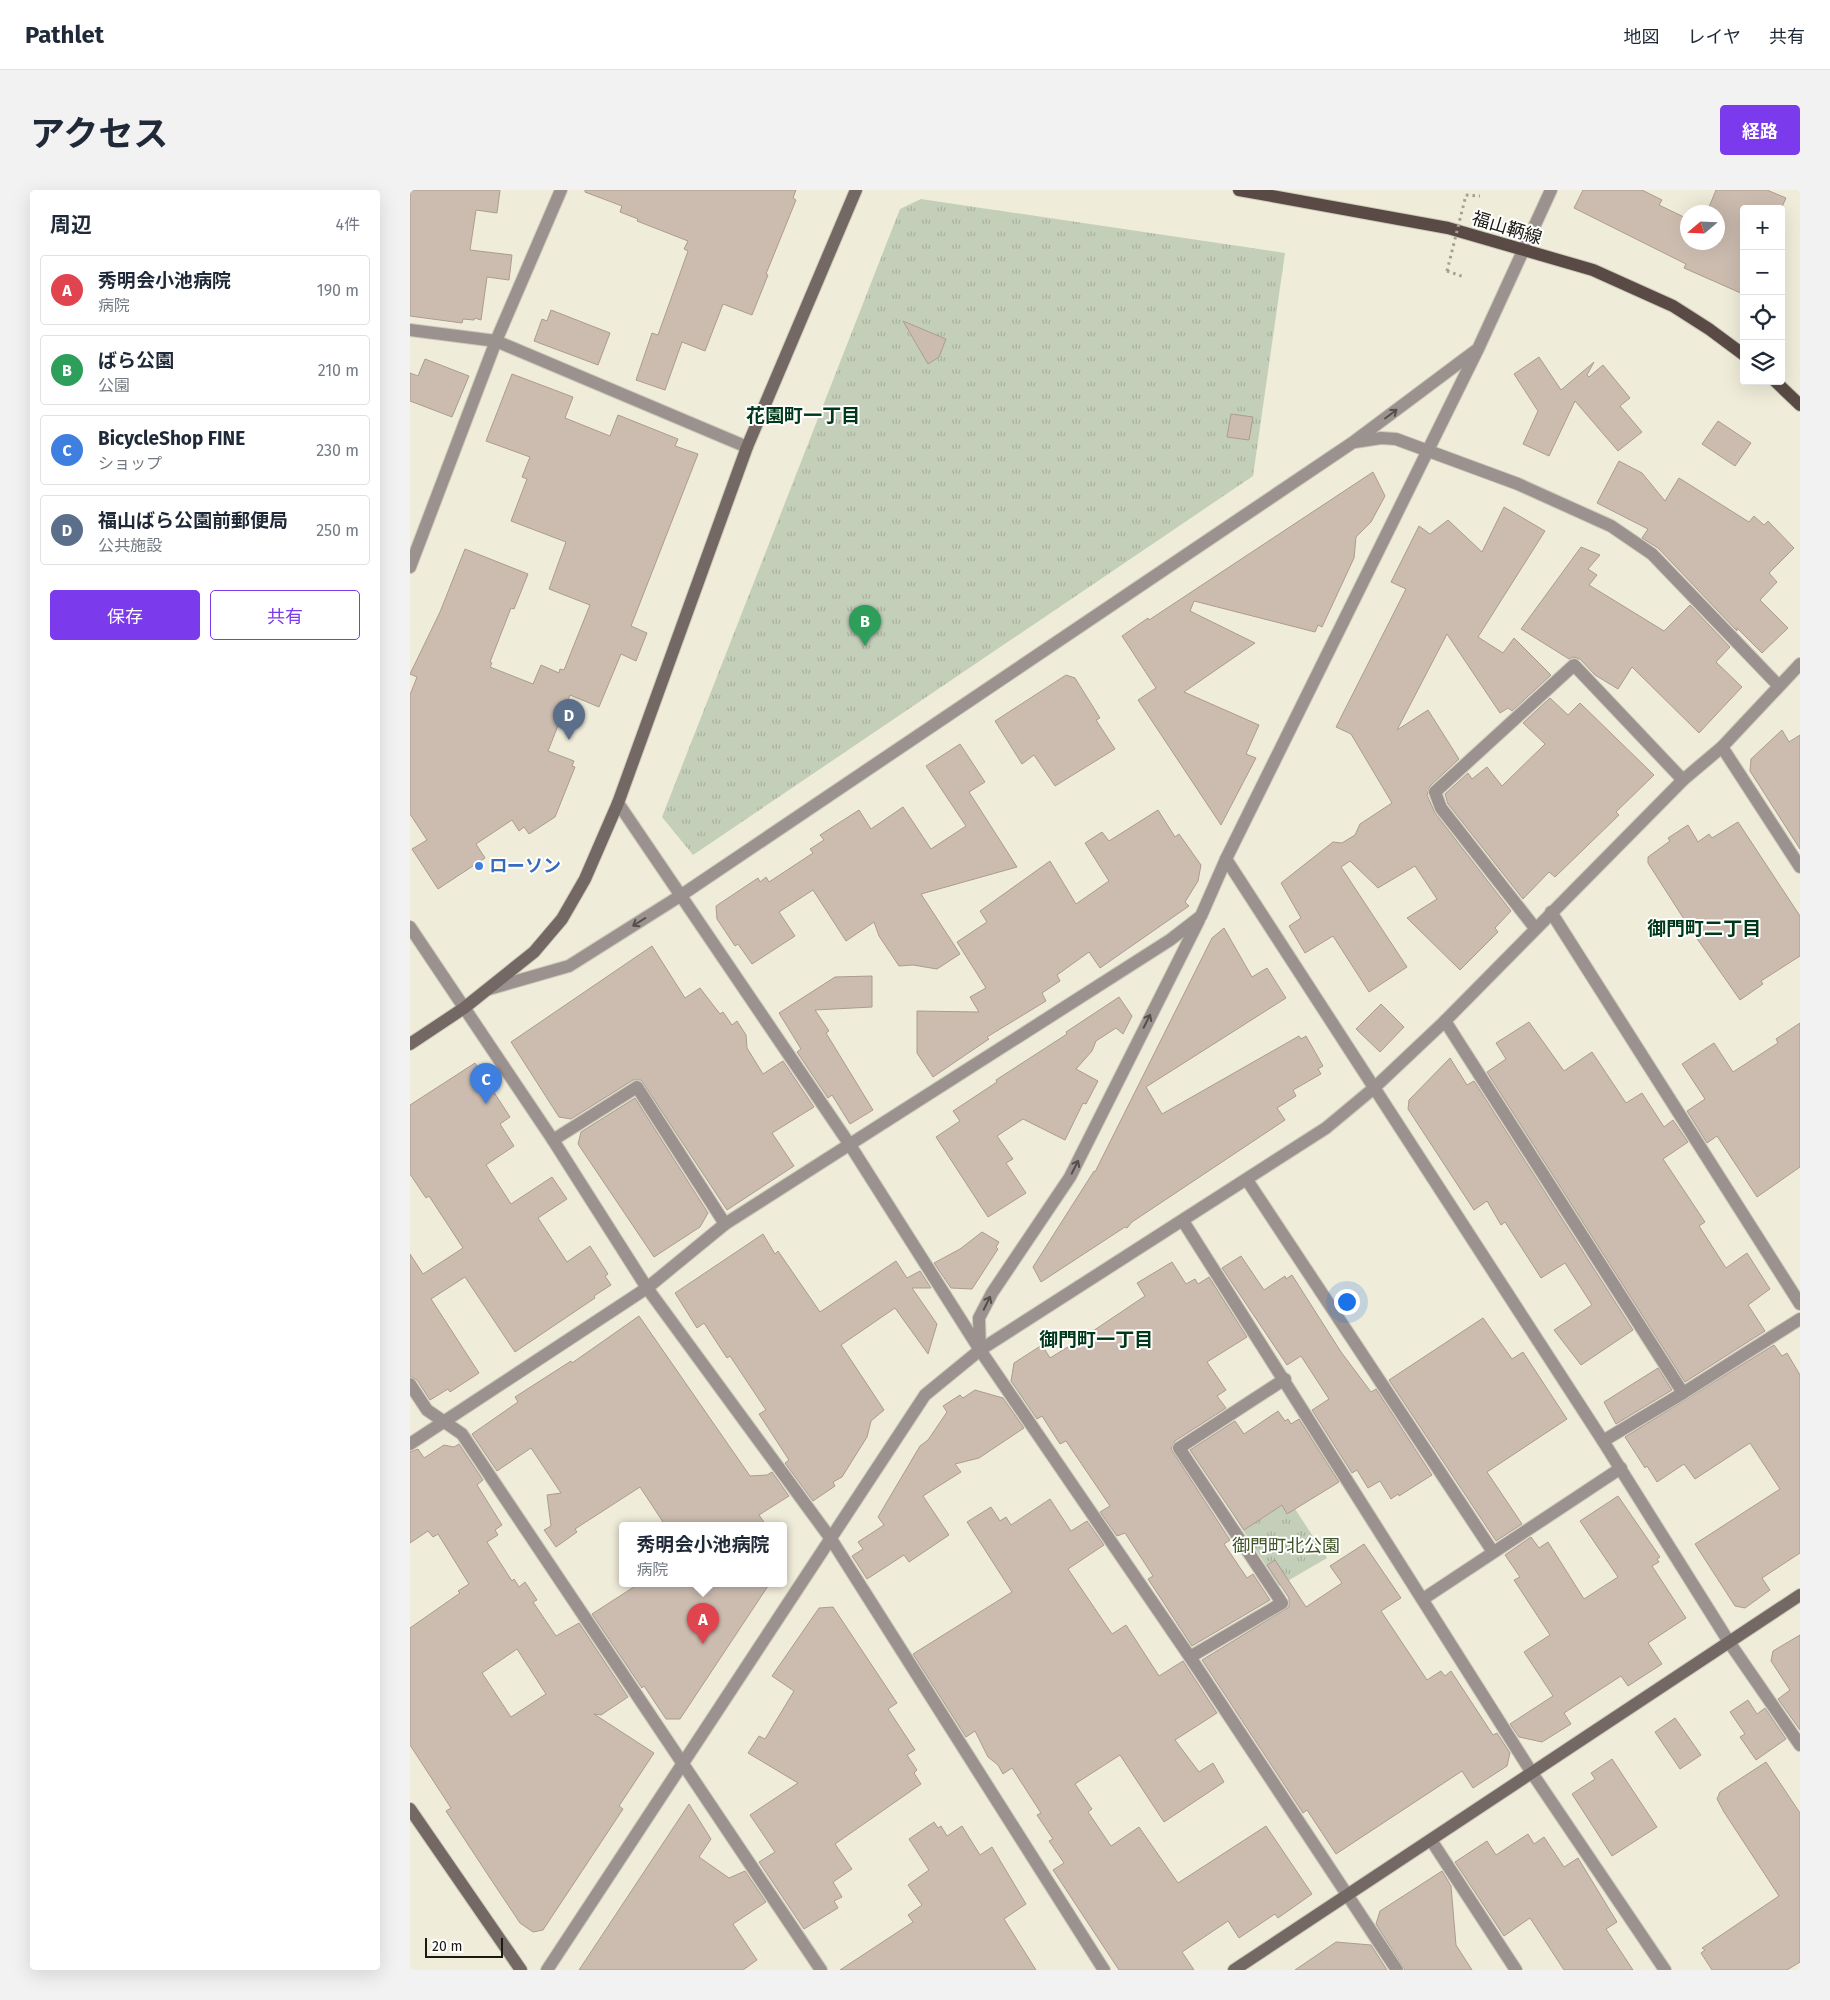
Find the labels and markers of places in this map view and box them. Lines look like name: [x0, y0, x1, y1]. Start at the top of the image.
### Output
pin: B: [849, 605, 881, 646]
pin: D: [553, 699, 585, 740]
place label: ローソン: [489, 855, 561, 877]
marker: ローソン: [473, 860, 485, 872]
pin: C: [470, 1063, 502, 1104]
pin: A: [687, 1603, 719, 1644]

